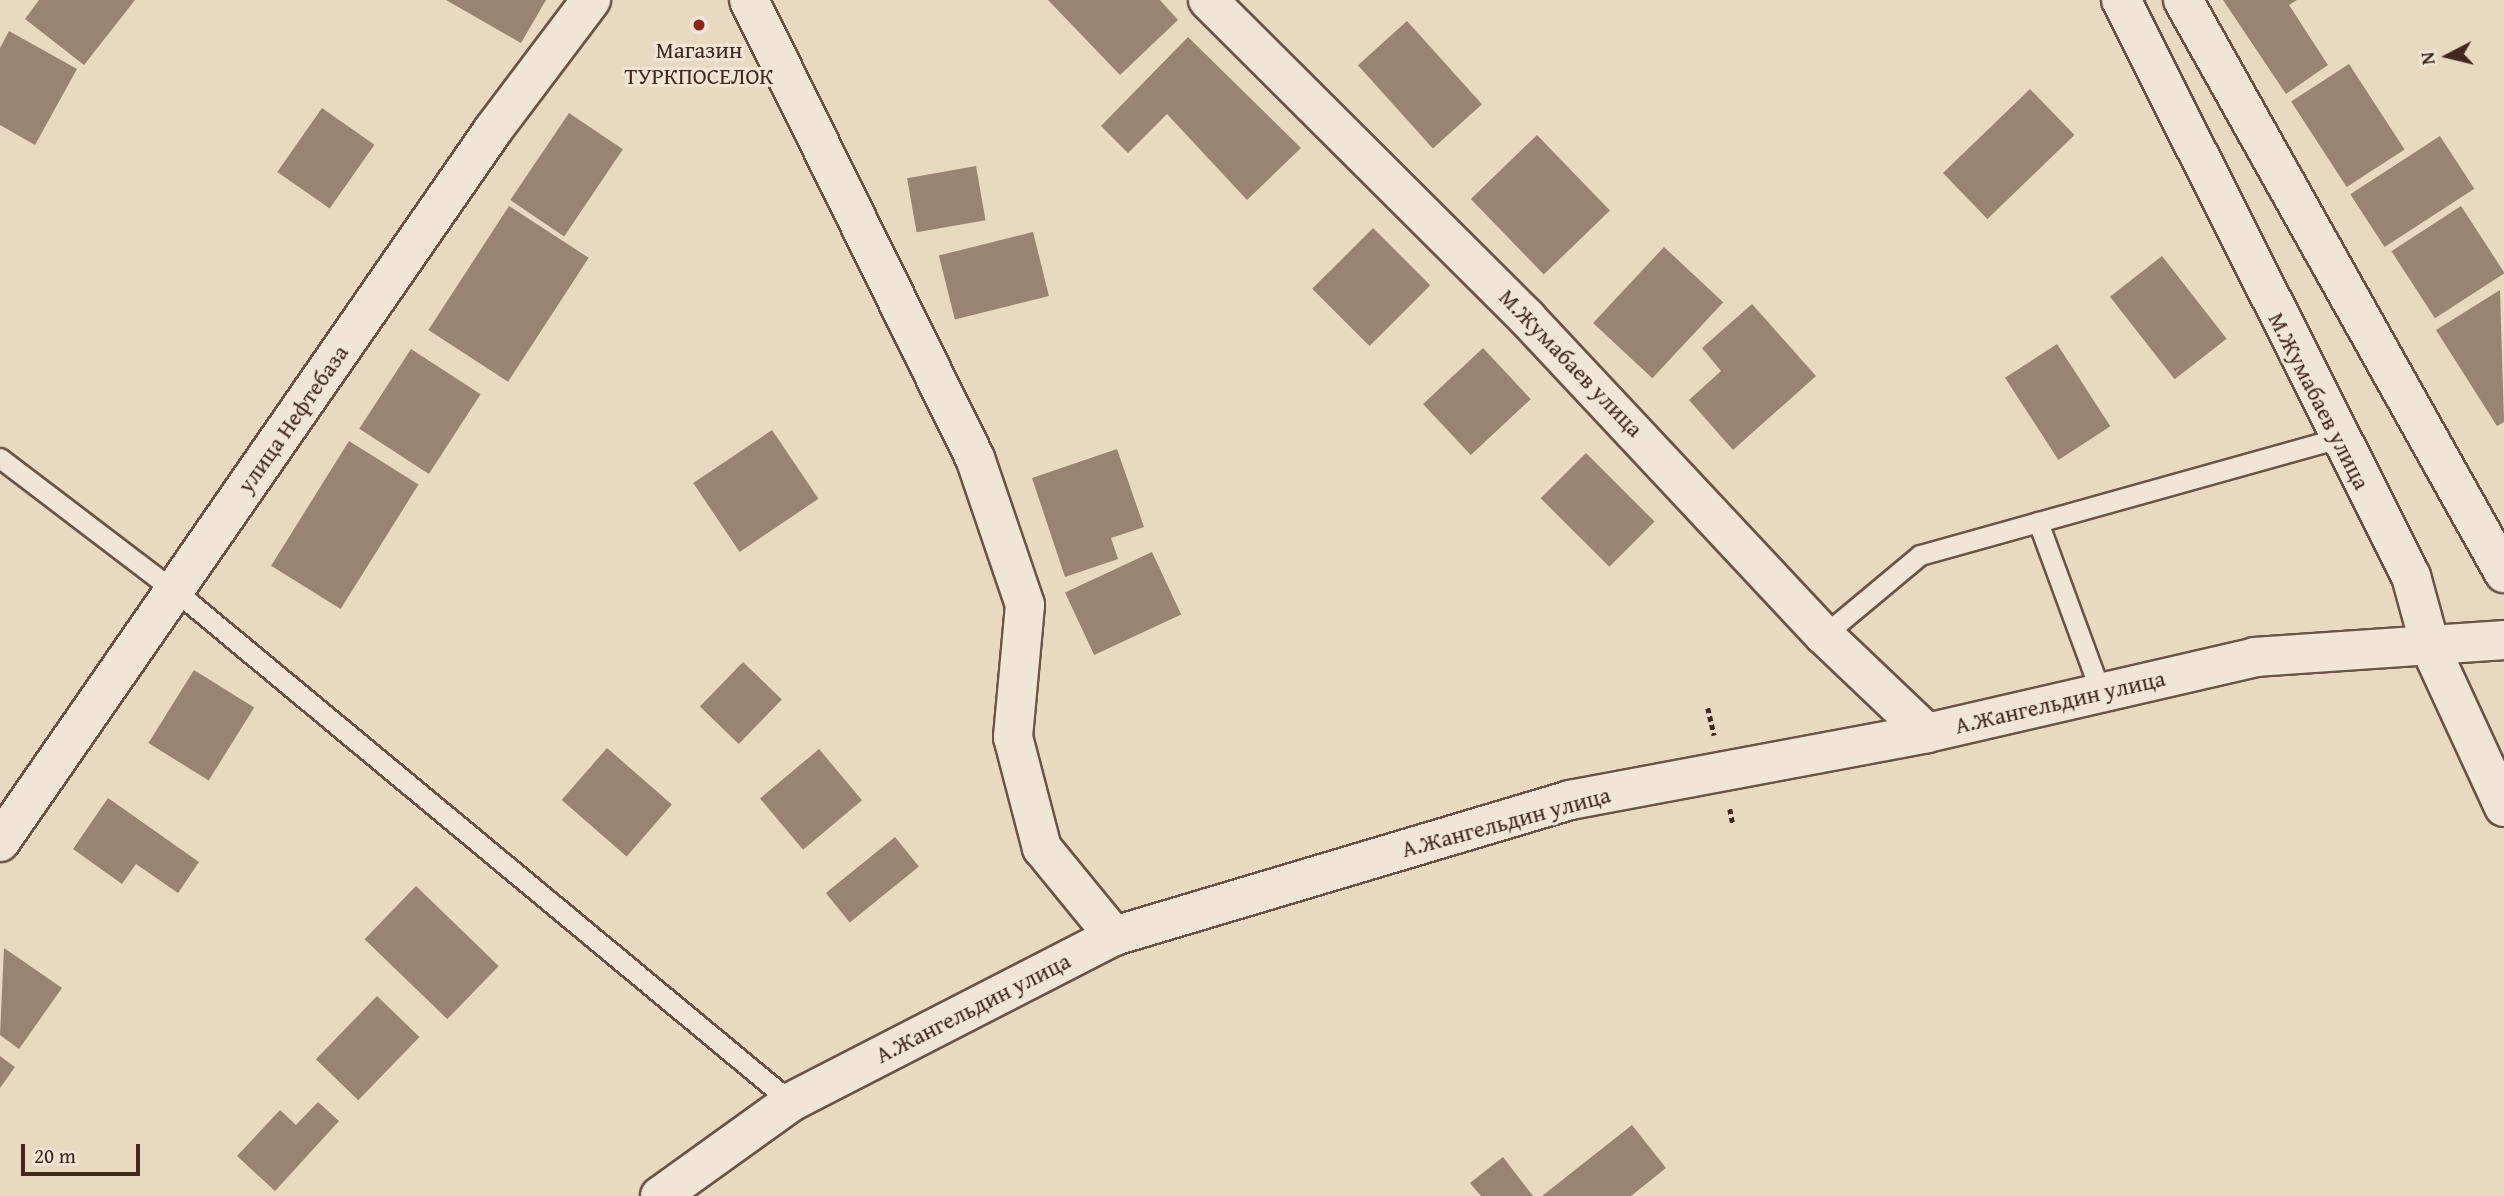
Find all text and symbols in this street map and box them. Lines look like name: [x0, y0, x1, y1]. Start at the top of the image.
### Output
marker: Магазин ТУРКПОСЕЛОК: [691, 17, 707, 33]
north arrow: [2413, 21, 2483, 91]
place label: Магазин ТУРКПОСЕЛОК: [624, 36, 774, 90]
text: N: [2412, 51, 2442, 67]
street label: М.Жумабаев улица: [1493, 283, 1649, 443]
street label: М.Жумабаев улица: [2262, 308, 2376, 494]
street label: улица Нефтебаза: [232, 340, 354, 498]
street label: А.Жангельдин улица: [1952, 664, 2168, 740]
street label: А.Жангельдин улица: [1399, 781, 1613, 863]
street label: А.Жангельдин улица: [871, 947, 1075, 1069]
scale bar: [24, 1130, 144, 1174]
text: 20 m: [34, 1140, 76, 1171]

